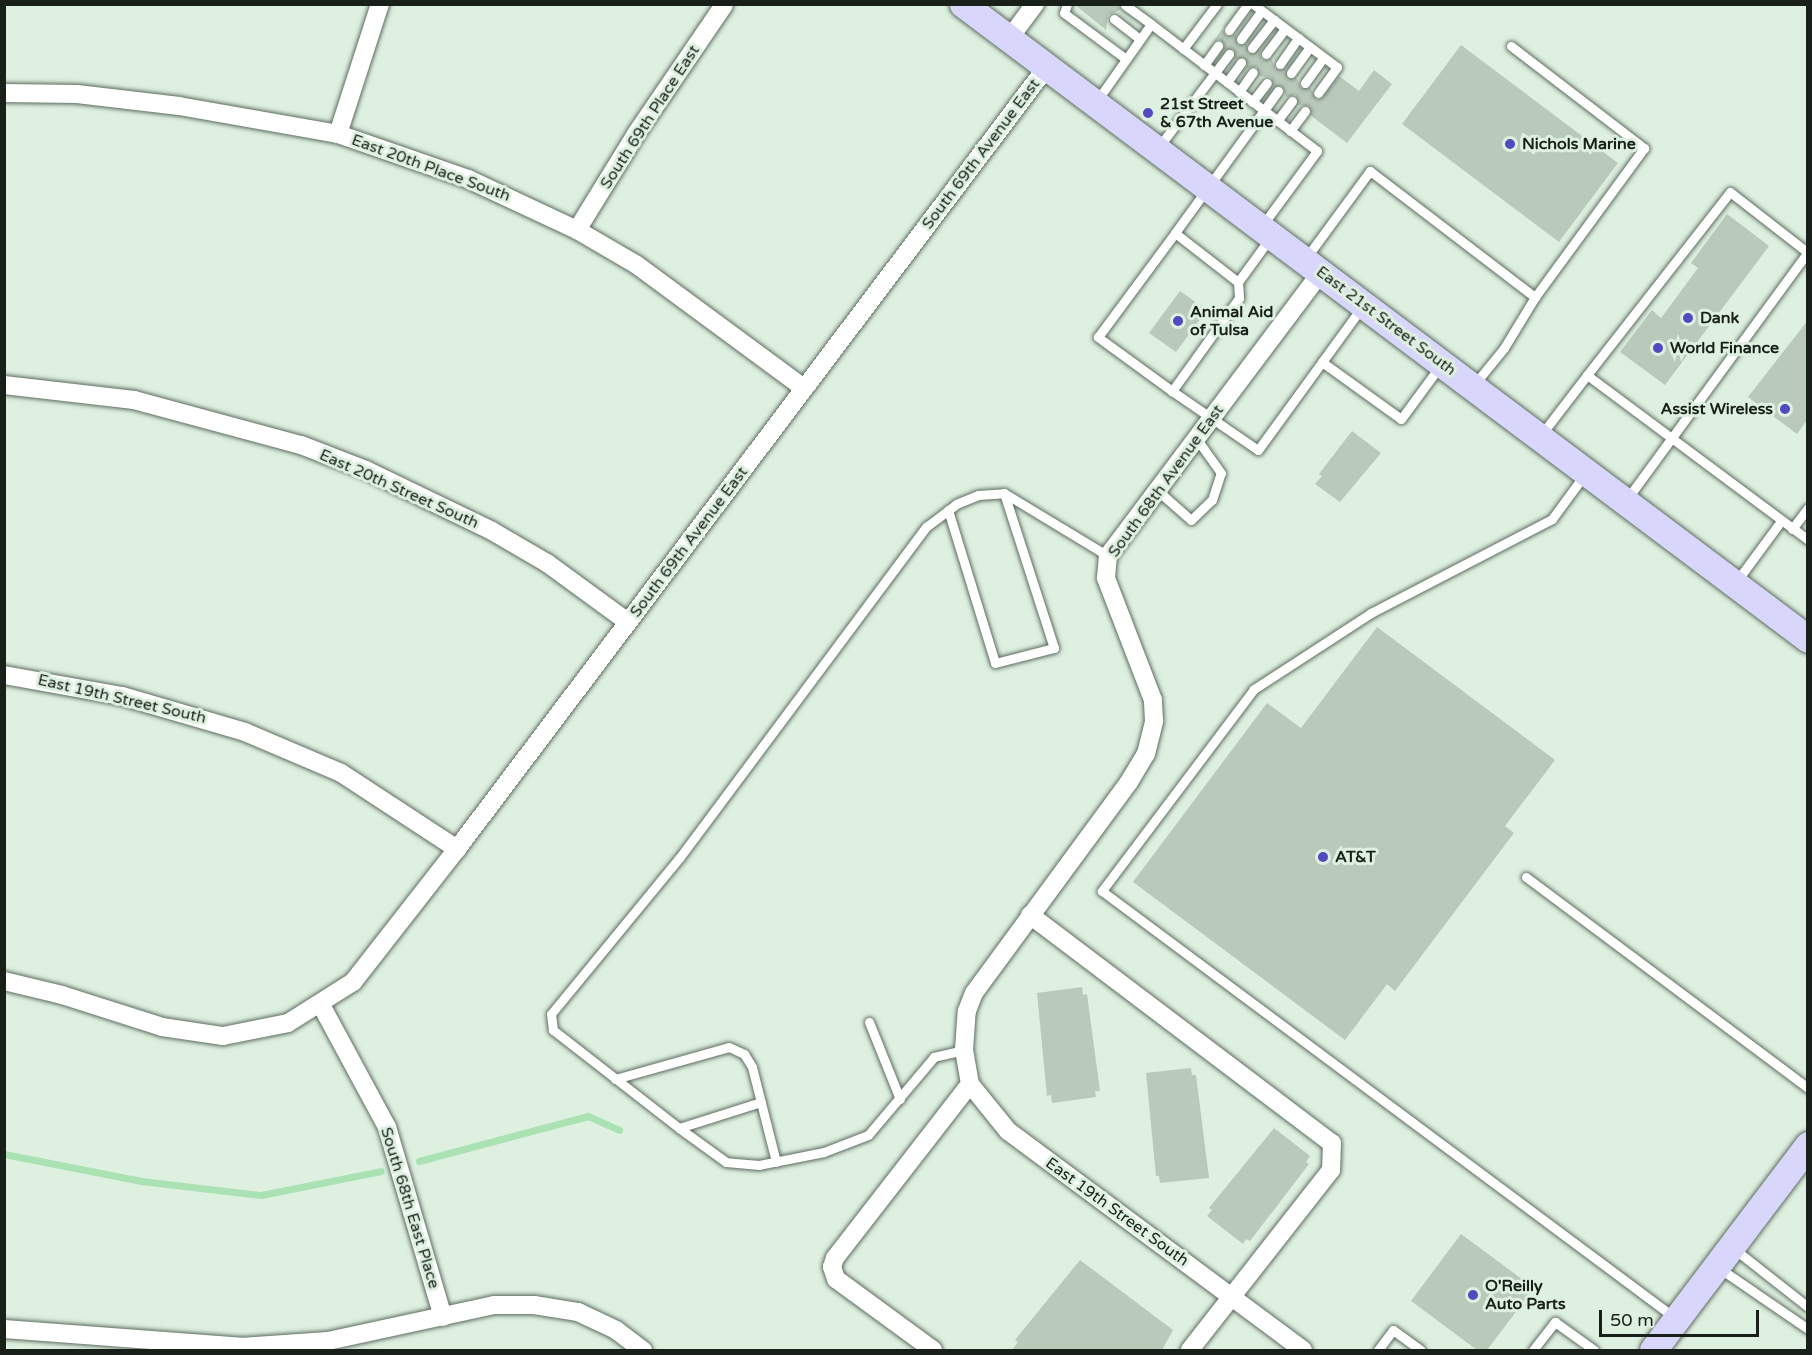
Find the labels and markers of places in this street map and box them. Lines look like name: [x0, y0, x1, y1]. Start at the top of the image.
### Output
place label: 21st Street & 67th Avenue: [1160, 94, 1273, 132]
marker: 21st Street & 67th Avenue: [1141, 106, 1155, 120]
place label: Nichols Marine: [1522, 134, 1636, 154]
marker: Nichols Marine: [1503, 137, 1517, 151]
place label: Animal Aid of Tulsa: [1190, 302, 1273, 340]
place label: Dank: [1700, 308, 1739, 328]
marker: Dank: [1681, 311, 1695, 325]
marker: Animal Aid of Tulsa: [1171, 314, 1185, 328]
place label: World Finance: [1670, 338, 1779, 358]
marker: World Finance: [1651, 341, 1665, 355]
place label: Assist Wireless: [1660, 399, 1773, 419]
marker: Assist Wireless: [1778, 402, 1792, 416]
place label: AT&T: [1335, 847, 1376, 867]
marker: AT&T: [1316, 850, 1330, 864]
place label: O'Reilly Auto Parts: [1485, 1276, 1566, 1314]
marker: O'Reilly Auto Parts: [1466, 1288, 1480, 1302]

